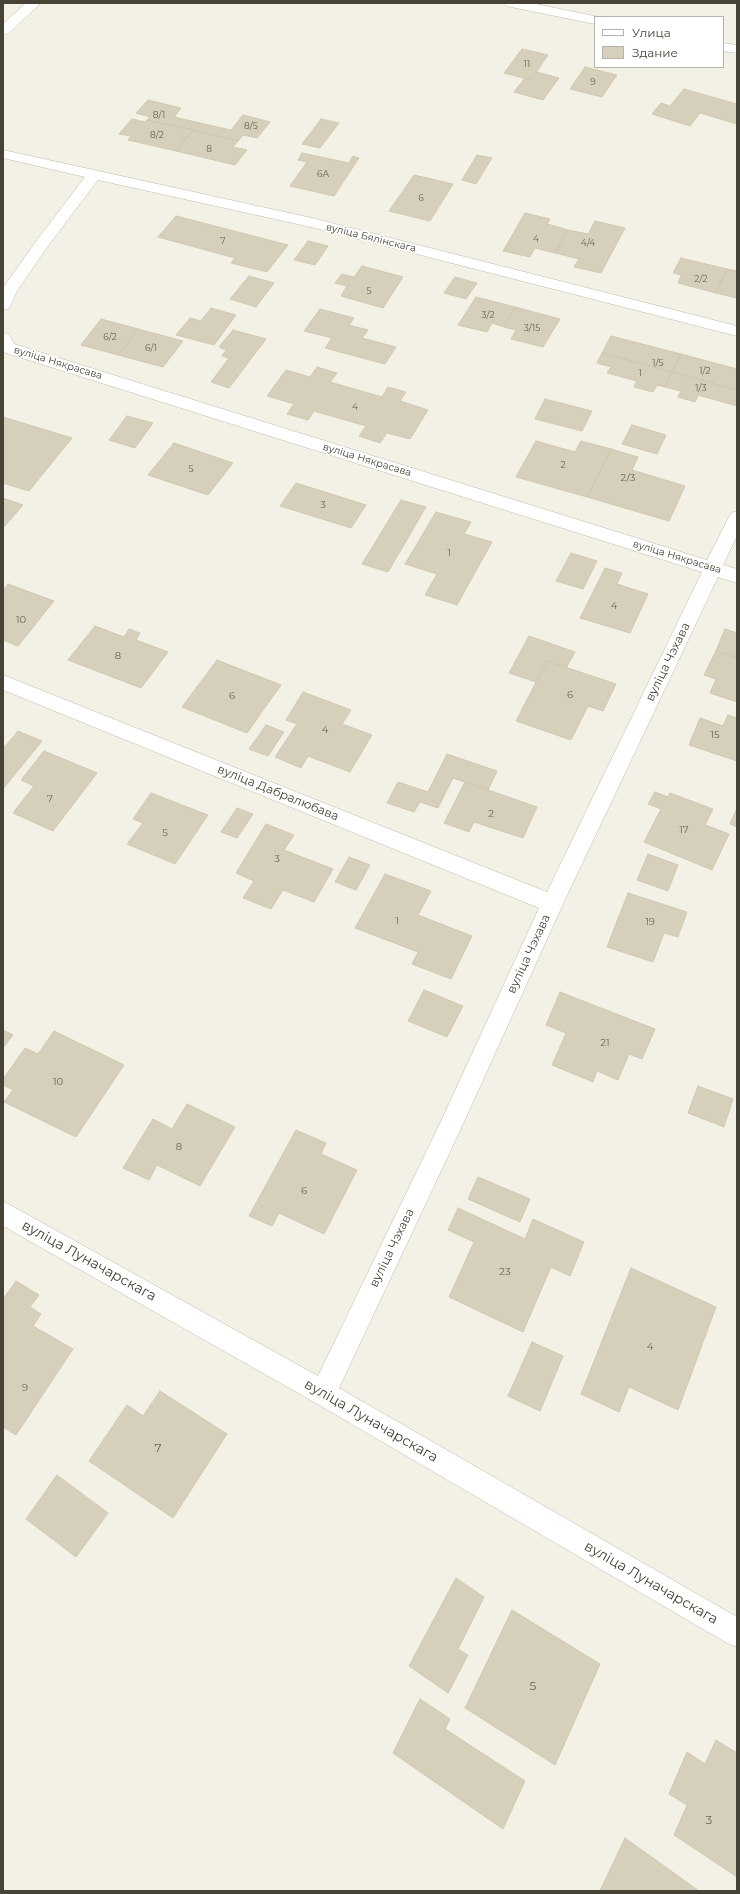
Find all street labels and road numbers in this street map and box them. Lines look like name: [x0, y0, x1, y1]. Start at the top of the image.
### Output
street label: вуліца Бялінскага: [325, 221, 417, 255]
street label: вуліца Някрасава: [12, 344, 104, 382]
street label: вуліца Някрасава: [321, 441, 413, 479]
street label: вуліца Някрасава: [631, 538, 723, 576]
street label: вуліца Чэхава: [643, 620, 693, 704]
street label: вуліца Дабралюбава: [215, 762, 341, 824]
street label: вуліца Чэхава: [504, 912, 554, 996]
street label: вуліца Чэхава: [367, 1206, 417, 1290]
street label: вуліца Луначарскага: [19, 1217, 159, 1305]
street label: вуліца Луначарскага: [301, 1376, 441, 1466]
street label: вуліца Луначарскага: [581, 1538, 721, 1628]

